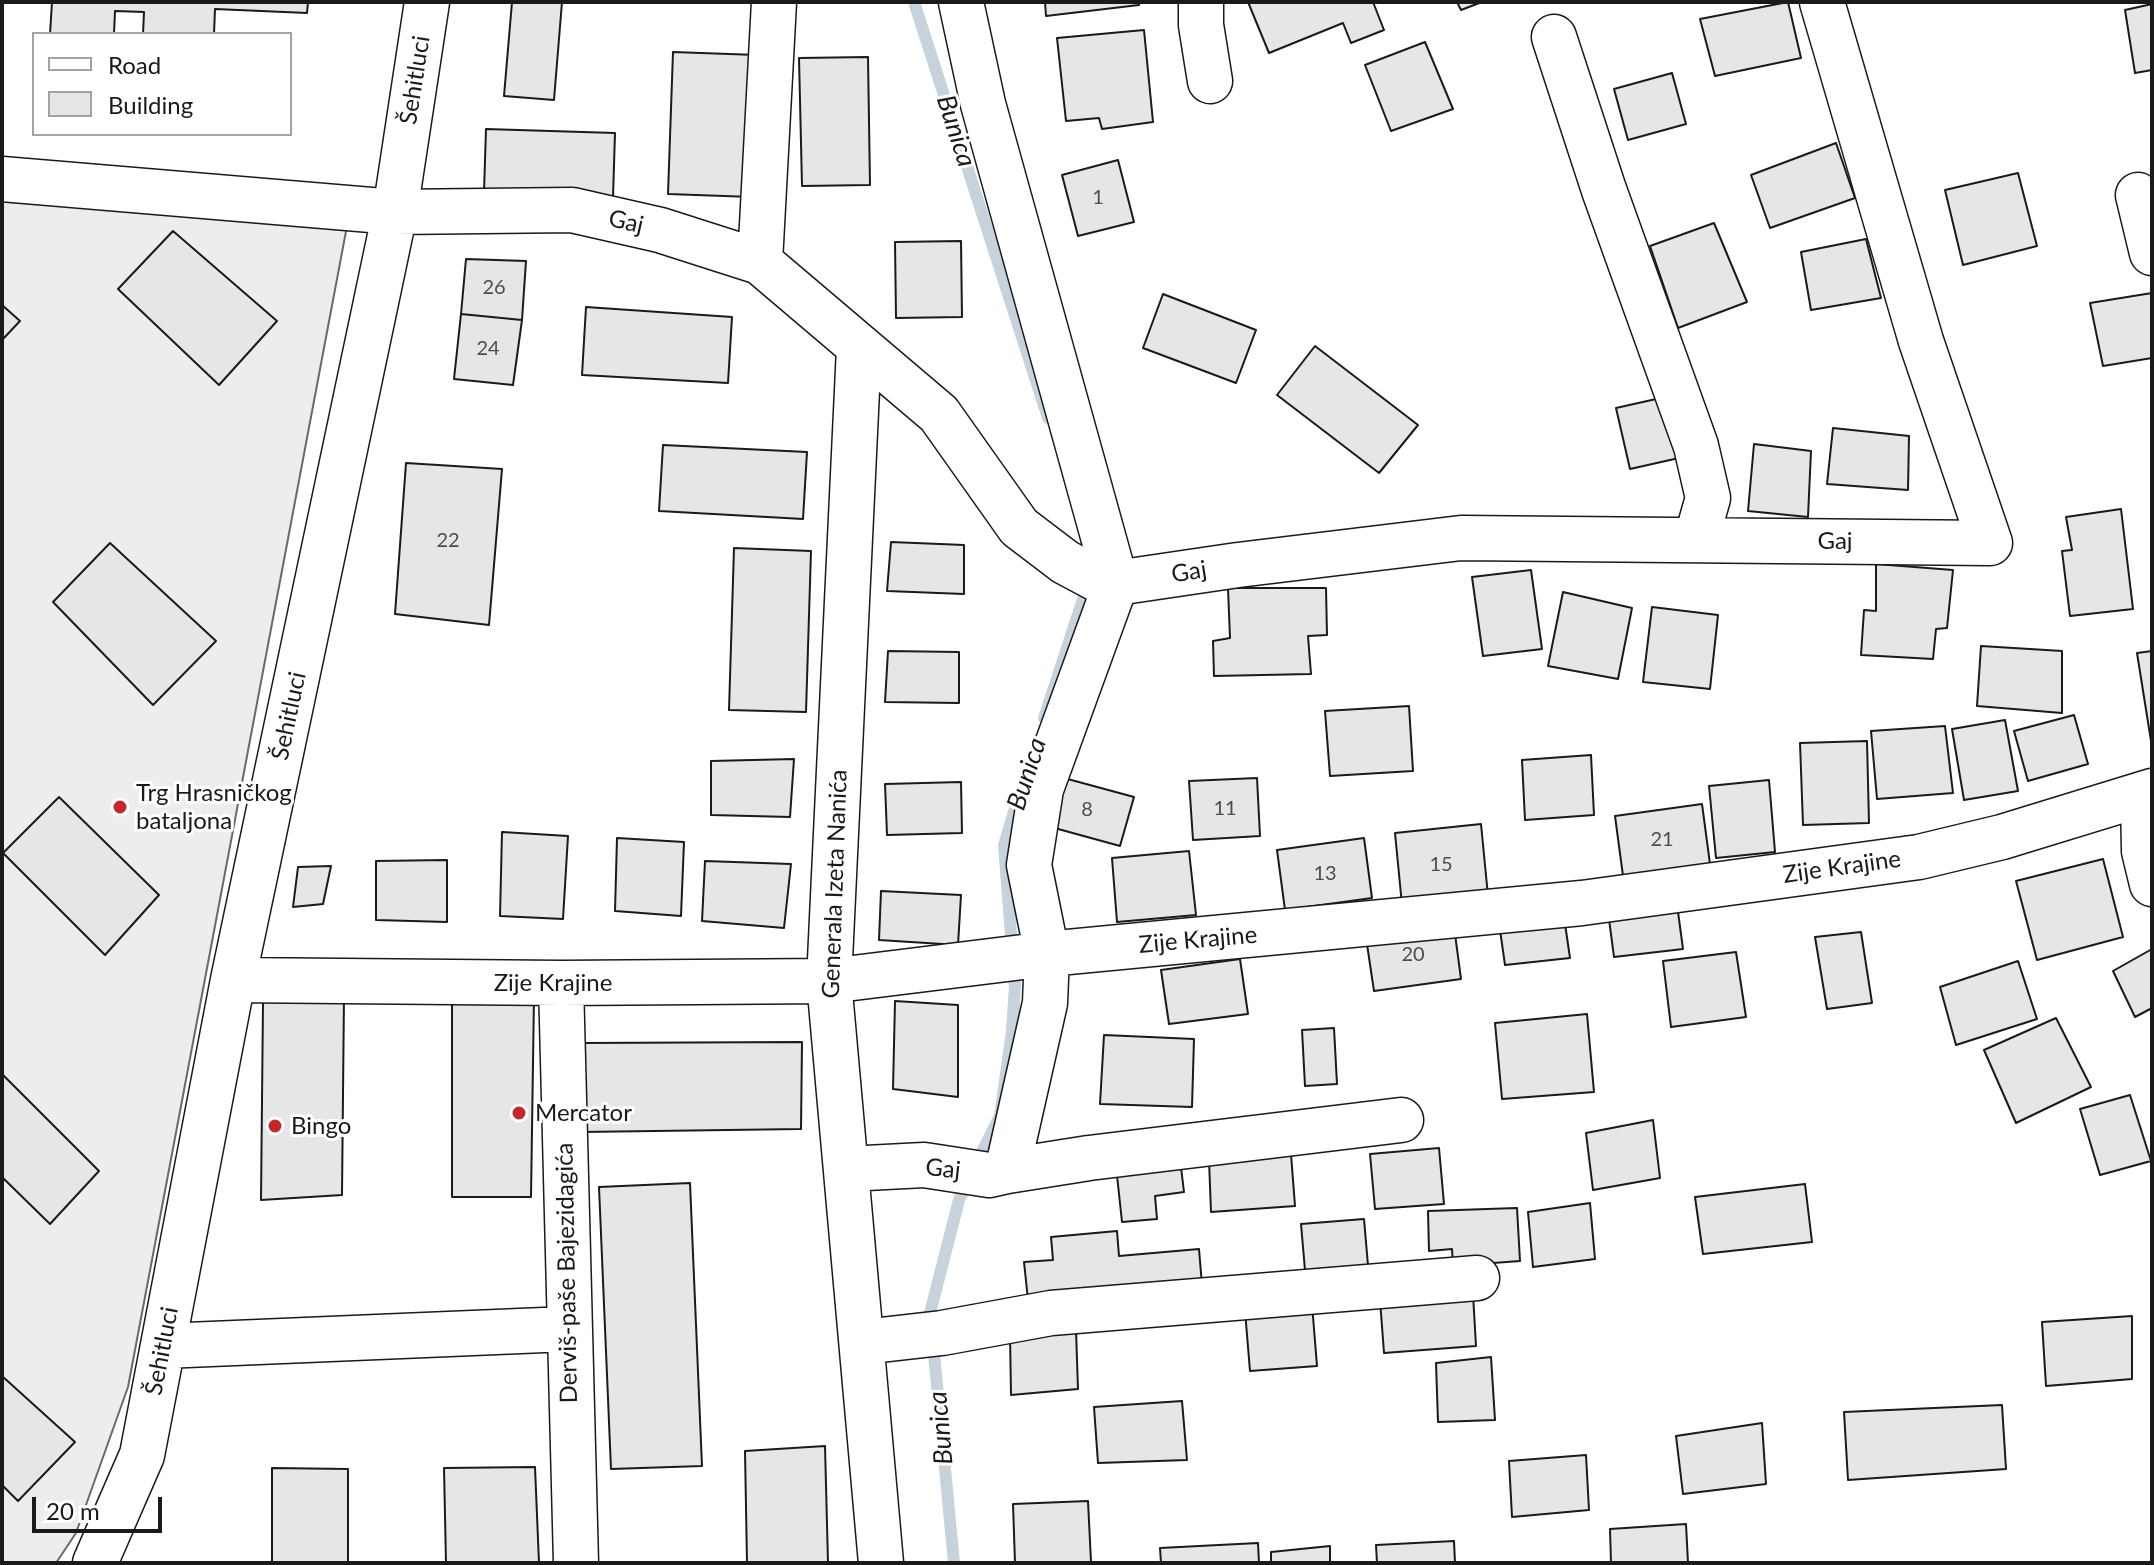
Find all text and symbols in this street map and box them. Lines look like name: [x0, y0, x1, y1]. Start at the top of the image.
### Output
legend: [32, 32, 292, 136]
street label: Šehitluci: [394, 33, 436, 127]
text: Road: [108, 50, 161, 79]
text: Building: [108, 90, 193, 119]
water label: Bunica: [930, 91, 982, 171]
house number: 1: [1092, 186, 1104, 210]
street label: Gaj: [606, 204, 646, 240]
house number: 26: [482, 276, 506, 300]
house number: 24: [476, 337, 500, 361]
street label: Gaj: [1817, 527, 1853, 555]
house number: 22: [436, 529, 460, 553]
street label: Gaj: [1169, 555, 1209, 589]
street label: Šehitluci: [266, 669, 312, 763]
water label: Bunica: [1001, 734, 1053, 814]
street label: Generala Izeta Nanića: [817, 769, 853, 999]
place label: Trg Hrasničkog bataljona: [136, 779, 292, 835]
house number: 11: [1213, 797, 1237, 821]
marker: Trg Hrasničkog bataljona: [111, 798, 129, 816]
house number: 8: [1081, 798, 1093, 822]
house number: 21: [1650, 828, 1674, 852]
street label: Zije Krajine: [1781, 844, 1903, 890]
house number: 15: [1429, 853, 1453, 877]
house number: 13: [1313, 862, 1337, 886]
street label: Zije Krajine: [1138, 920, 1258, 960]
house number: 20: [1401, 943, 1425, 967]
street label: Zije Krajine: [494, 969, 612, 997]
place label: Mercator: [535, 1099, 632, 1127]
marker: Mercator: [510, 1104, 528, 1122]
place label: Bingo: [291, 1112, 351, 1140]
marker: Bingo: [266, 1117, 284, 1135]
street label: Derviš-paše Bajezidagića: [550, 1142, 584, 1404]
street label: Gaj: [924, 1153, 962, 1185]
street label: Šehitluci: [139, 1304, 185, 1398]
water label: Bunica: [922, 1390, 960, 1466]
scale bar: [36, 1481, 166, 1531]
text: 20 m: [46, 1496, 100, 1525]

